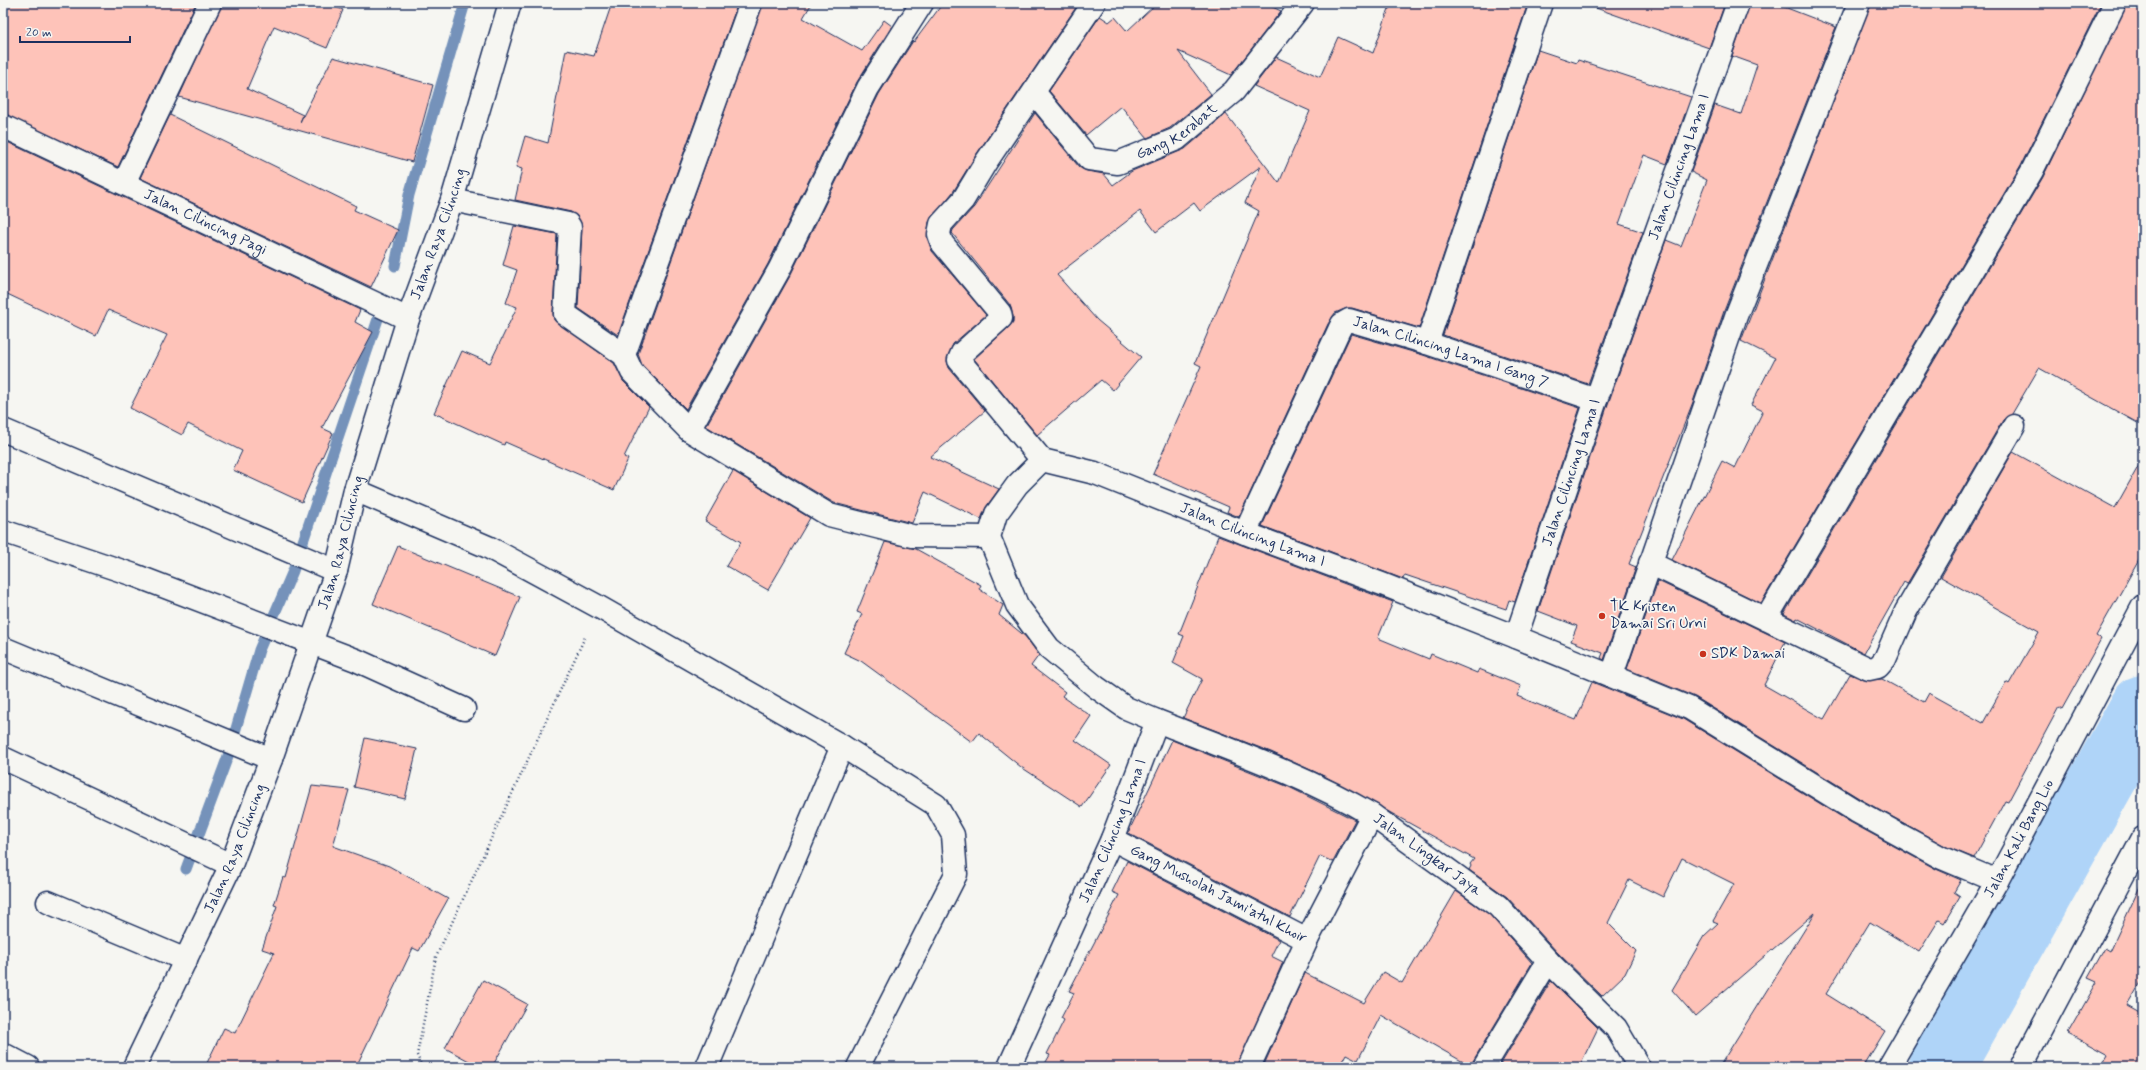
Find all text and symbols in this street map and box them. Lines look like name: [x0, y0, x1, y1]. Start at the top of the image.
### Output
scale bar: [20, 18, 130, 44]
text: 20 m: [26, 25, 52, 41]
street label: Jalan Cilincing Lama I: [1644, 91, 1715, 243]
street label: Gang Kerabat: [1133, 99, 1222, 165]
street label: Jalan Raya Cilincing: [406, 166, 471, 303]
street label: Jalan Cilincing Pagi: [140, 185, 270, 260]
street label: Jalan Cilincing Lama I Gang 7: [1351, 312, 1551, 393]
street label: Jalan Cilincing Lama I: [1537, 396, 1606, 549]
street label: Jalan Raya Cilincing: [313, 473, 369, 613]
street label: Jalan Cilincing Lama I: [1177, 498, 1328, 572]
place label: TK Kristen Damai Sri Urni: [1610, 597, 1707, 634]
marker: TK Kristen Damai Sri Urni: [1597, 611, 1607, 621]
place label: SDK Damai: [1711, 644, 1785, 664]
marker: SDK Damai: [1698, 649, 1708, 659]
street label: Jalan Cilincing Lama I: [1074, 756, 1152, 906]
street label: Jalan Kali Bang Lio: [1979, 776, 2059, 901]
street label: Jalan Raya Cilincing: [199, 781, 271, 916]
street label: Jalan Lingkar Jaya: [1369, 809, 1486, 901]
street label: Gang Musholah Jami'atul Khoir: [1126, 840, 1311, 948]

